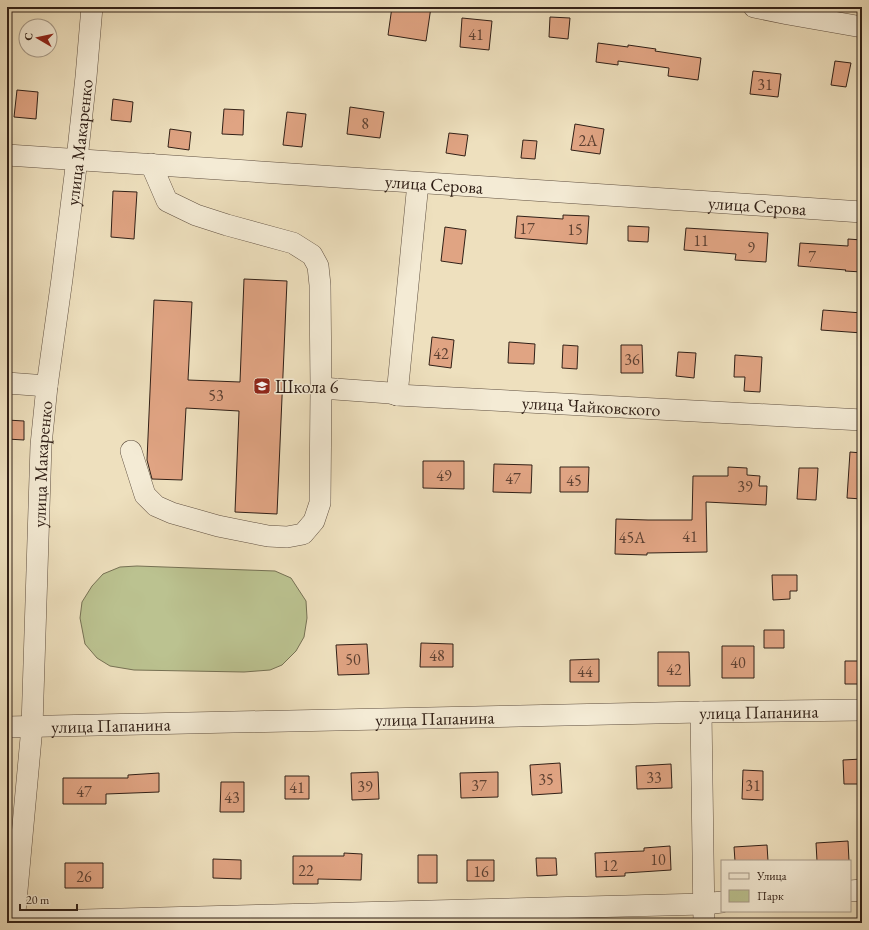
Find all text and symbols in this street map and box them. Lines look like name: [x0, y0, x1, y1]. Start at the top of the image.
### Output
north arrow: [18, 18, 58, 58]
house number: 41: [468, 24, 484, 45]
text: С: [21, 31, 36, 41]
house number: 31: [757, 74, 773, 95]
street label: улица Макаренко: [60, 78, 97, 207]
house number: 8: [361, 113, 369, 134]
house number: 2А: [579, 130, 598, 151]
street label: улица Серова: [384, 169, 485, 198]
street label: улица Серова: [707, 190, 808, 220]
house number: 17: [519, 218, 535, 239]
house number: 15: [567, 219, 583, 240]
house number: 11: [693, 230, 709, 251]
house number: 9: [747, 237, 755, 258]
house number: 7: [808, 246, 816, 267]
house number: 42: [433, 343, 449, 364]
house number: 36: [624, 349, 640, 370]
place label: Школа 6: [275, 375, 339, 398]
school or university icon: Школа 6: [252, 376, 272, 396]
house number: 53: [208, 385, 224, 406]
street label: улица Чайковского: [521, 390, 661, 421]
street label: улица Макаренко: [27, 399, 57, 528]
house number: 49: [436, 465, 452, 486]
house number: 47: [505, 468, 521, 489]
house number: 45: [566, 470, 582, 491]
house number: 39: [737, 476, 753, 497]
house number: 41: [682, 526, 698, 547]
house number: 45А: [619, 527, 646, 548]
house number: 48: [429, 645, 445, 666]
house number: 50: [345, 649, 361, 670]
house number: 40: [730, 652, 746, 673]
house number: 42: [666, 659, 682, 680]
house number: 44: [577, 661, 593, 682]
street label: улица Папанина: [699, 699, 820, 724]
street label: улица Папанина: [375, 705, 496, 731]
street label: улица Папанина: [51, 712, 172, 738]
house number: 33: [646, 767, 662, 788]
house number: 35: [538, 769, 554, 790]
house number: 37: [471, 775, 487, 796]
house number: 31: [745, 775, 761, 796]
house number: 39: [357, 776, 373, 797]
house number: 41: [289, 777, 305, 798]
house number: 47: [76, 781, 92, 802]
house number: 43: [224, 787, 240, 808]
house number: 10: [650, 849, 666, 870]
house number: 12: [602, 855, 618, 876]
house number: 22: [298, 860, 314, 881]
legend: [721, 860, 851, 912]
house number: 16: [473, 861, 489, 882]
house number: 26: [76, 866, 92, 887]
text: Улица: [756, 868, 787, 884]
scale bar: [20, 886, 77, 912]
text: Парк: [757, 888, 784, 904]
text: 20 m: [26, 892, 50, 908]

